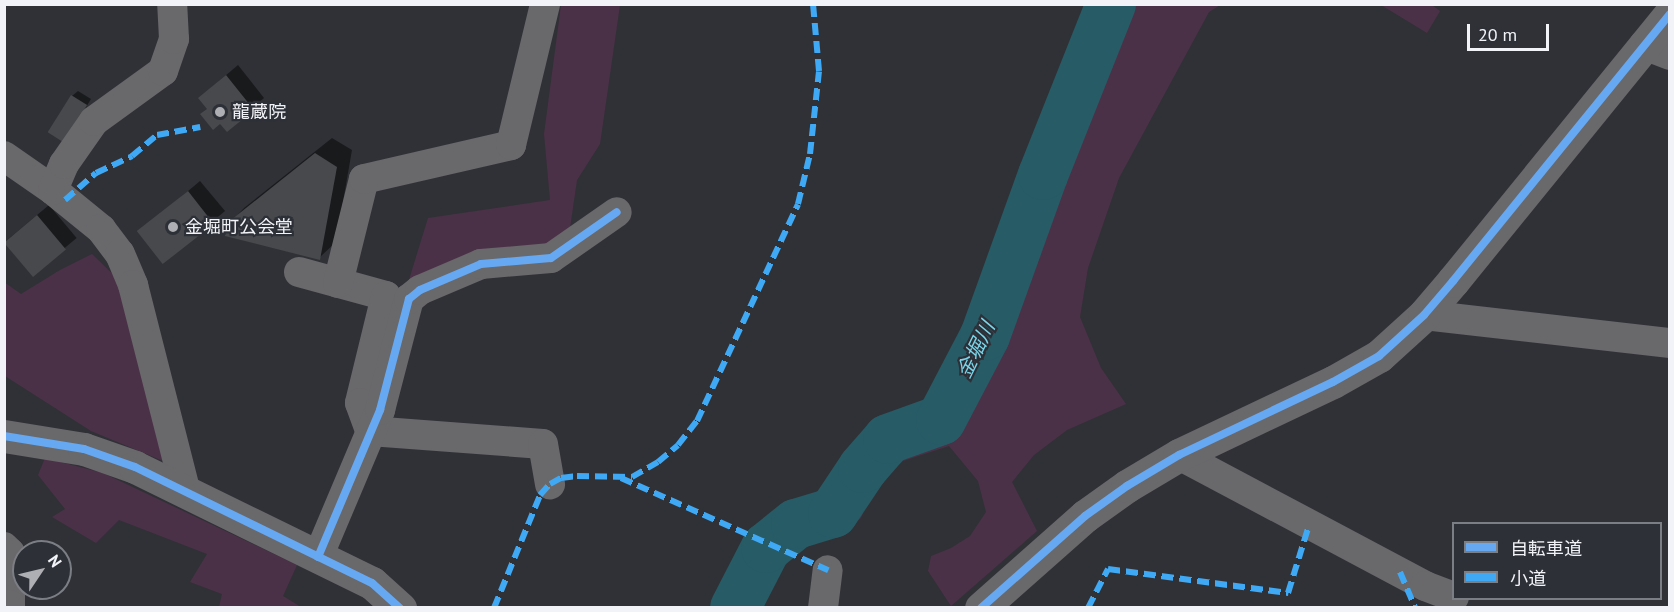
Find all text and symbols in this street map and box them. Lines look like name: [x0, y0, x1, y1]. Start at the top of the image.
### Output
scale bar: [1470, 12, 1552, 50]
text: 20 m: [1478, 23, 1517, 46]
place label: 龍蔵院: [232, 101, 286, 123]
marker: 龍蔵院: [213, 105, 227, 119]
place label: 金堀町公会堂: [185, 216, 293, 238]
marker: 金堀町公会堂: [166, 220, 180, 234]
water label: 金堀川: [952, 318, 1000, 382]
legend: [1452, 522, 1662, 600]
text: 自転車道: [1510, 537, 1582, 560]
north arrow: [12, 540, 72, 600]
text: N: [44, 551, 66, 571]
text: 小道: [1510, 567, 1546, 590]

